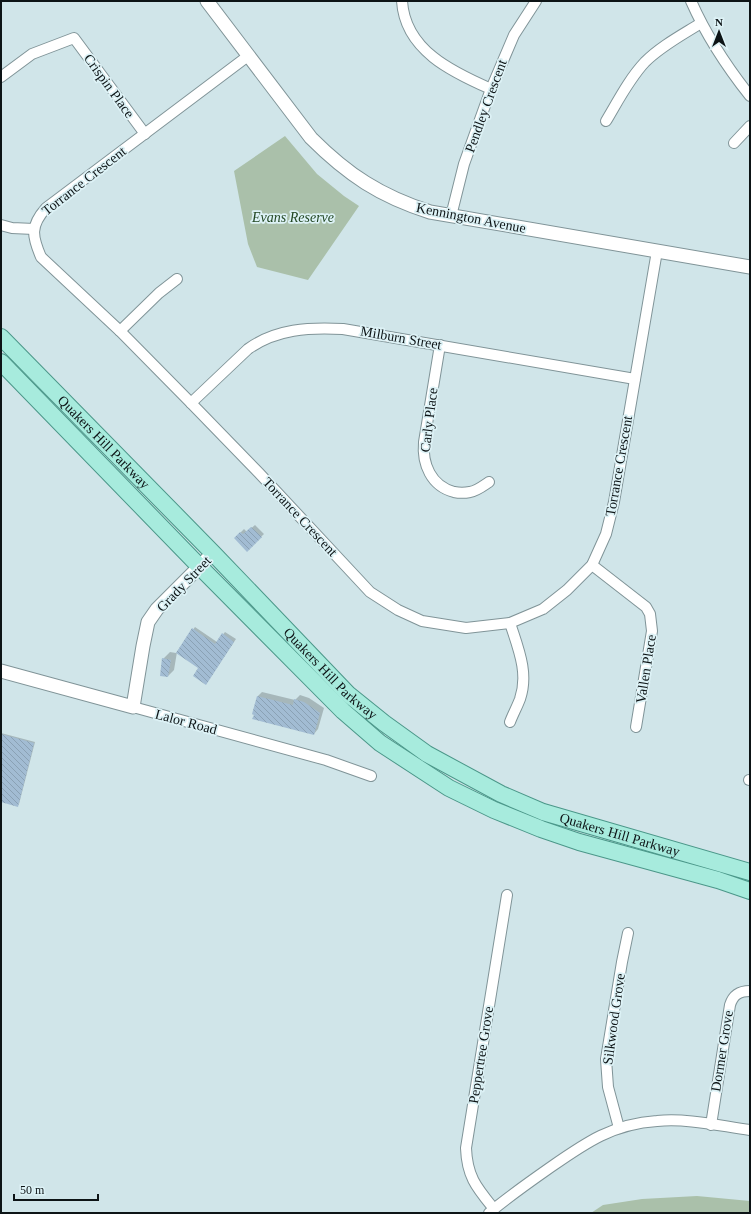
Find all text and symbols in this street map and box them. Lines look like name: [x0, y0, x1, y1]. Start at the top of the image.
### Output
north arrow: [699, 12, 739, 52]
text: N: [715, 16, 723, 28]
street label: Crispin Place: [81, 51, 137, 121]
street label: Pendley Crescent: [462, 57, 510, 154]
street label: Torrance Crescent: [39, 144, 129, 218]
street label: Kennington Avenue: [415, 200, 527, 236]
park label: Evans Reserve: [251, 210, 334, 225]
street label: Milburn Street: [359, 323, 443, 353]
street label: Carly Place: [418, 387, 440, 453]
street label: Quakers Hill Parkway: [55, 392, 153, 492]
street label: Torrance Crescent: [603, 414, 635, 518]
street label: Torrance Crescent: [260, 475, 340, 559]
street label: Grady Street: [154, 553, 214, 615]
street label: Quakers Hill Parkway: [281, 624, 380, 722]
street label: Vallen Place: [633, 633, 659, 705]
street label: Lalor Road: [153, 707, 219, 737]
street label: Quakers Hill Parkway: [558, 810, 682, 859]
street label: Silkwood Grove: [600, 972, 628, 1066]
street label: Peppertree Grove: [466, 1005, 496, 1105]
street label: Dormer Grove: [708, 1009, 736, 1093]
scale bar: [14, 1176, 98, 1202]
text: 50 m: [20, 1183, 45, 1197]

